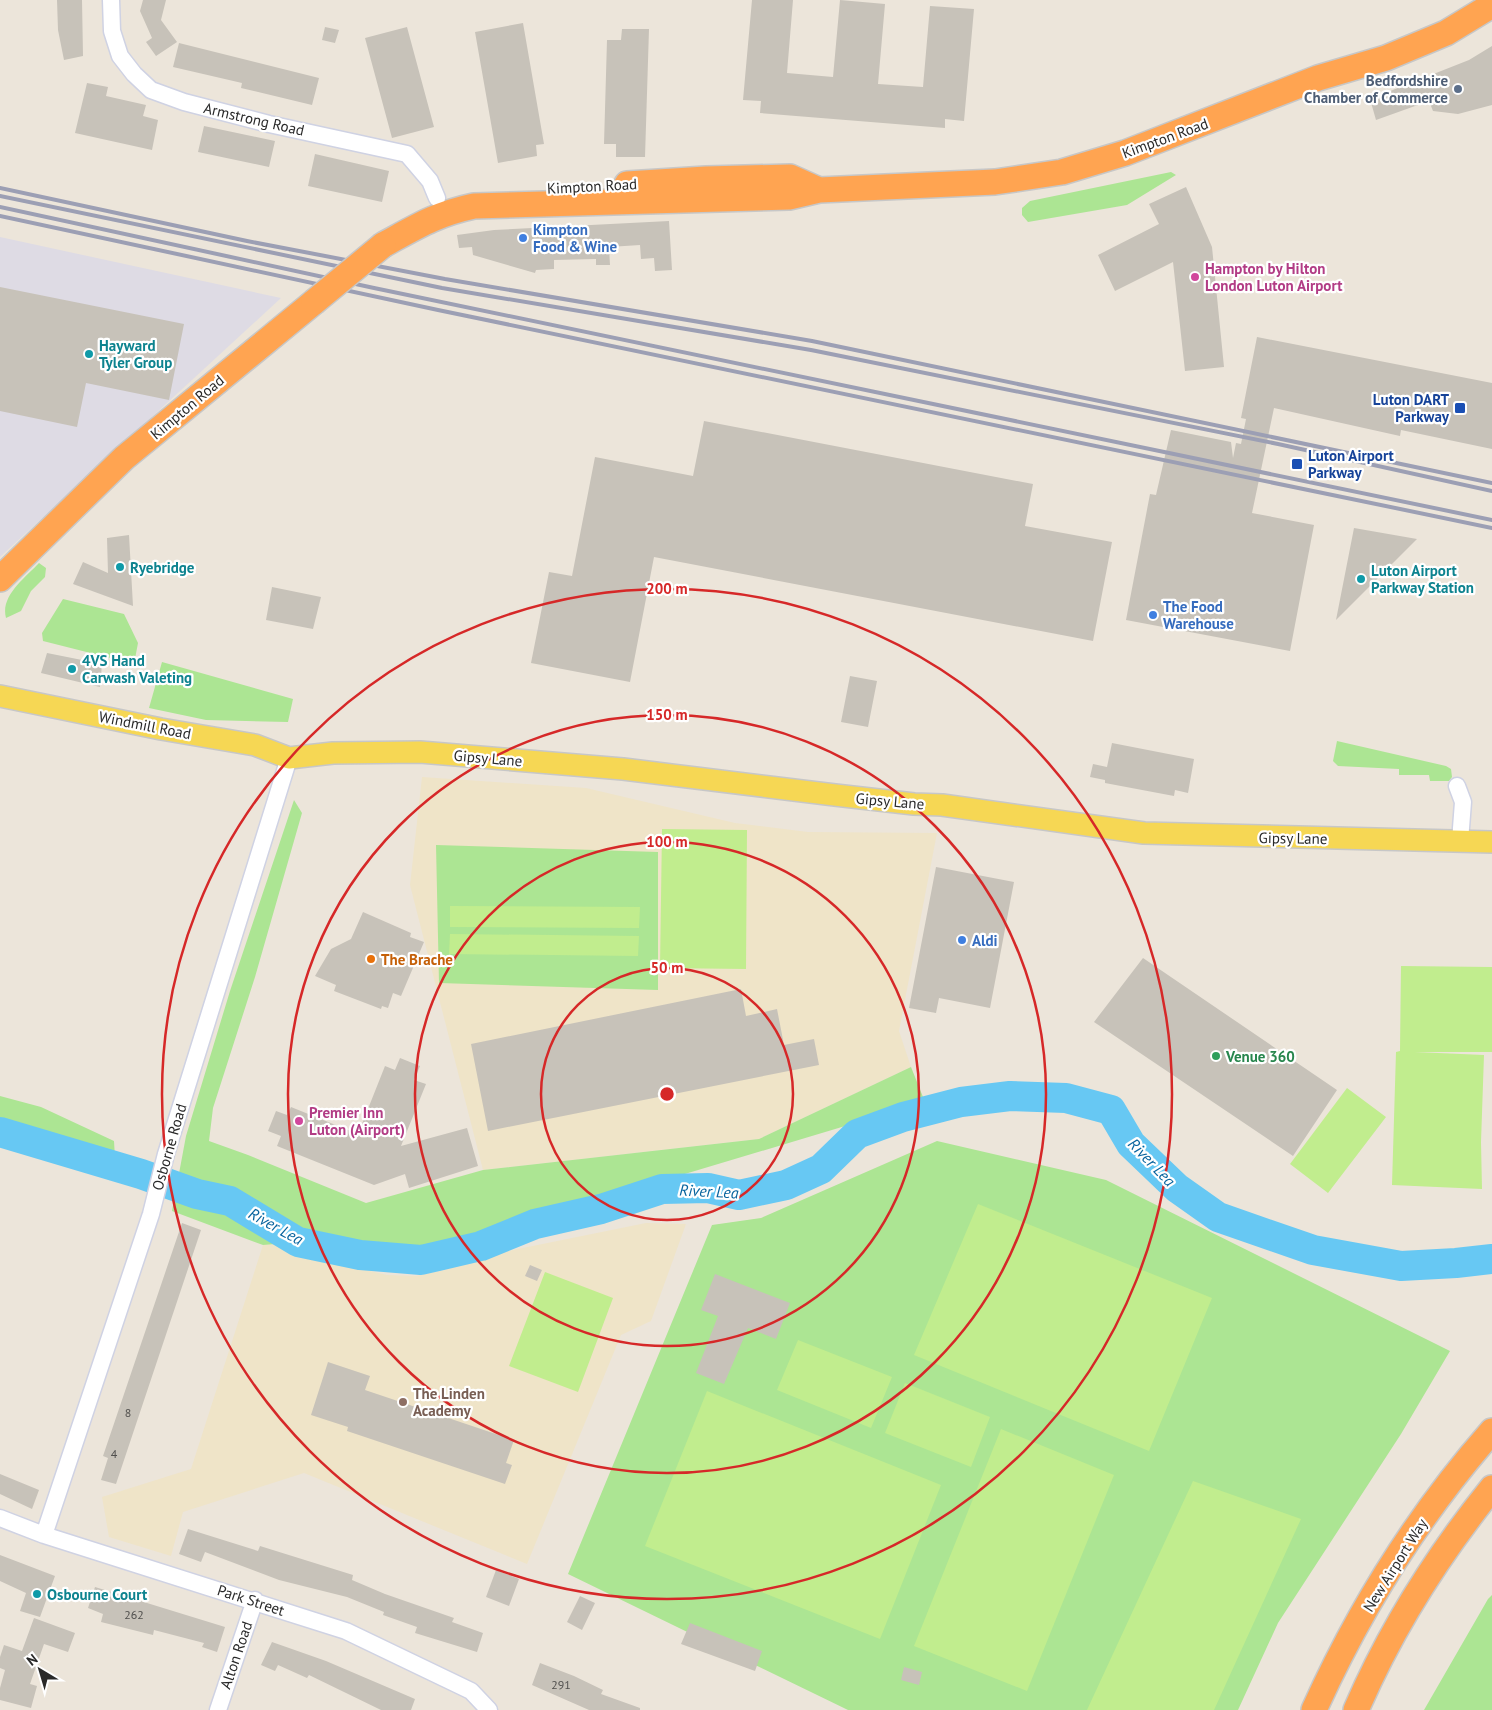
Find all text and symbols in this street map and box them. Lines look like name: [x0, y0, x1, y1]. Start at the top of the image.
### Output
place label: Bedfordshire Chamber of Commerce: [1304, 71, 1448, 107]
marker: Bedfordshire Chamber of Commerce: [1452, 83, 1464, 95]
street label: Armstrong Road: [202, 98, 306, 140]
street label: Kimpton Road: [1119, 114, 1211, 162]
street label: Kimpton Road: [546, 174, 638, 198]
place label: Kimpton Food & Wine: [533, 220, 617, 256]
marker: Kimpton Food & Wine: [517, 232, 529, 244]
place label: Hampton by Hilton London Luton Airport: [1205, 259, 1343, 295]
marker: Hampton by Hilton London Luton Airport: [1189, 271, 1201, 283]
place label: Hayward Tyler Group: [99, 336, 172, 372]
marker: Hayward Tyler Group: [83, 348, 95, 360]
street label: Kimpton Road: [146, 371, 228, 443]
place label: Luton DART Parkway: [1373, 390, 1450, 426]
marker: Luton DART Parkway: [1453, 401, 1467, 415]
place label: Luton Airport Parkway: [1308, 446, 1395, 482]
marker: Luton Airport Parkway: [1290, 457, 1304, 471]
place label: Ryebridge: [130, 558, 195, 577]
marker: Ryebridge: [114, 561, 126, 573]
place label: Luton Airport Parkway Station: [1371, 561, 1474, 597]
marker: Luton Airport Parkway Station: [1355, 573, 1367, 585]
text: 200 m: [646, 579, 688, 598]
place label: The Food Warehouse: [1163, 597, 1234, 633]
marker: The Food Warehouse: [1147, 609, 1159, 621]
place label: 4VS Hand Carwash Valeting: [82, 651, 192, 687]
marker: 4VS Hand Carwash Valeting: [66, 663, 78, 675]
text: 150 m: [646, 705, 688, 724]
street label: Windmill Road: [97, 707, 193, 743]
street label: Gipsy Lane: [453, 746, 523, 770]
street label: Gipsy Lane: [855, 789, 925, 813]
street label: Gipsy Lane: [1258, 828, 1328, 848]
text: 100 m: [646, 832, 688, 851]
place label: Aldi: [972, 931, 998, 950]
marker: Aldi: [956, 934, 968, 946]
place label: The Brache: [381, 950, 453, 969]
marker: The Brache: [365, 953, 377, 965]
text: 50 m: [651, 958, 683, 977]
place label: Venue 360: [1225, 1047, 1295, 1066]
marker: Venue 360: [1210, 1050, 1222, 1062]
centre of rings: [658, 1085, 676, 1103]
street label: Osborne Road: [148, 1101, 190, 1193]
place label: Premier Inn Luton (Airport): [309, 1103, 405, 1139]
marker: Premier Inn Luton (Airport): [293, 1115, 305, 1127]
water label: River Lea: [1124, 1134, 1180, 1190]
water label: River Lea: [679, 1179, 739, 1203]
water label: River Lea: [245, 1203, 307, 1249]
place label: The Linden Academy: [413, 1384, 485, 1420]
marker: The Linden Academy: [397, 1396, 409, 1408]
house number: 8: [125, 1405, 131, 1420]
house number: 4: [111, 1446, 118, 1461]
street label: New Airport Way: [1359, 1515, 1431, 1615]
street label: Park Street: [215, 1580, 287, 1620]
place label: Osbourne Court: [47, 1585, 148, 1604]
marker: Osbourne Court: [31, 1588, 43, 1600]
house number: 262: [124, 1607, 144, 1622]
street label: Alton Road: [216, 1619, 256, 1691]
north arrow: [15, 1645, 65, 1695]
text: N: [23, 1650, 41, 1670]
house number: 291: [551, 1677, 571, 1692]

